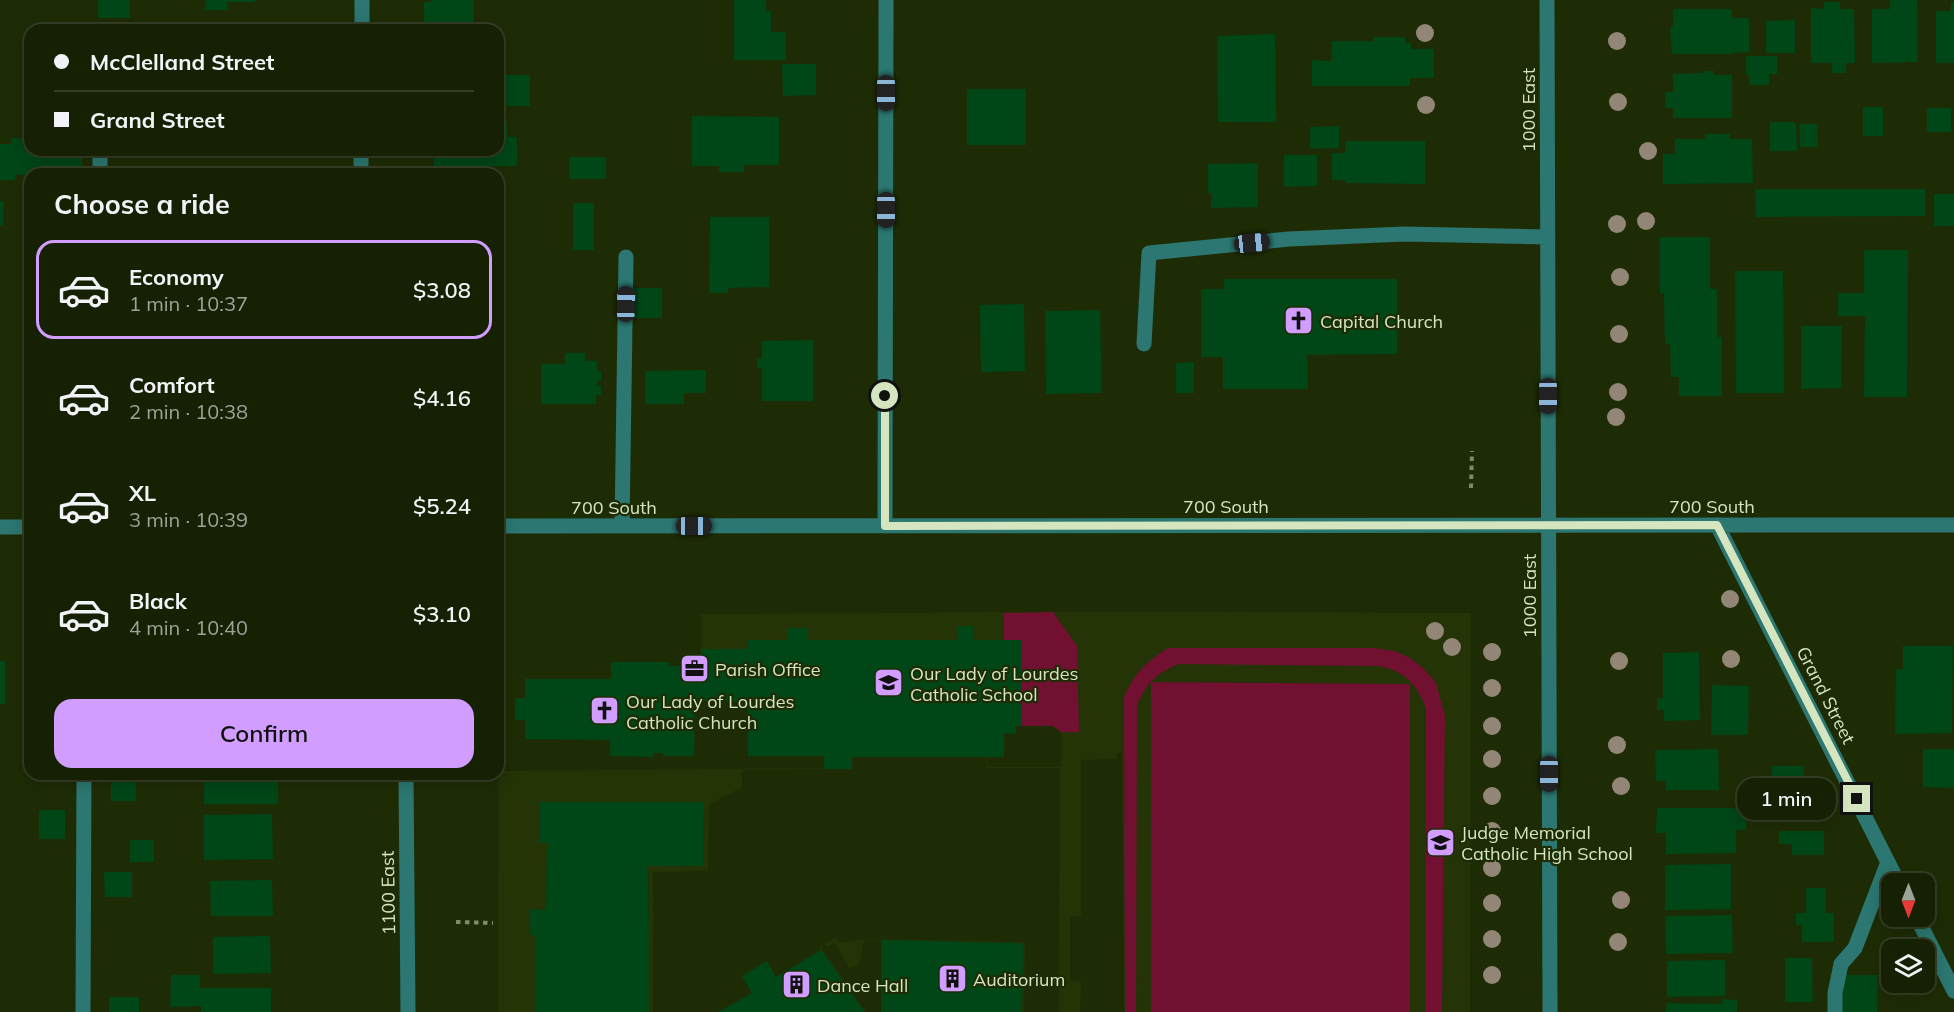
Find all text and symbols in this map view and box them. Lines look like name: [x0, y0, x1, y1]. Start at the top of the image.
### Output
text: McClelland Street: [90, 48, 274, 76]
street label: 1000 East: [1517, 68, 1540, 152]
car: [877, 75, 895, 111]
text: Grand Street: [90, 106, 225, 134]
text: Choose a ride: [54, 187, 230, 221]
car: [877, 192, 895, 228]
car: [1233, 232, 1271, 254]
icon: car: [57, 263, 111, 317]
text: Economy: [129, 263, 224, 291]
text: $3.08: [413, 276, 471, 304]
car: [617, 286, 635, 322]
text: 1 min · 10:37: [129, 291, 248, 316]
church icon: Capital Church: [1283, 305, 1315, 337]
place label: Capital Church: [1320, 310, 1443, 333]
icon: car: [57, 371, 111, 425]
text: Comfort: [129, 371, 215, 399]
car: [1539, 378, 1557, 414]
route start: [871, 382, 898, 409]
text: $4.16: [413, 384, 471, 412]
text: 2 min · 10:38: [129, 399, 248, 424]
icon: car: [57, 479, 111, 533]
text: XL: [129, 479, 156, 507]
text: $5.24: [413, 492, 471, 520]
street label: 700 South: [1183, 495, 1269, 518]
street label: 700 South: [1669, 495, 1755, 518]
street label: 700 South: [571, 496, 657, 519]
text: 3 min · 10:39: [129, 507, 248, 532]
car: [676, 517, 712, 535]
street label: 1000 East: [1518, 554, 1541, 638]
icon: car: [57, 587, 111, 641]
text: Black: [129, 587, 187, 615]
text: $3.10: [413, 600, 471, 628]
text: 4 min · 10:40: [129, 615, 248, 640]
street label: Grand Street: [1792, 642, 1860, 748]
office icon: Parish Office: [678, 653, 710, 685]
place label: Parish Office: [715, 658, 821, 681]
place label: Our Lady of Lourdes Catholic School: [910, 662, 1079, 706]
school or university icon: Our Lady of Lourdes Catholic School: [873, 667, 905, 699]
place label: Our Lady of Lourdes Catholic Church: [626, 690, 795, 734]
church icon: Our Lady of Lourdes Catholic Church: [589, 695, 621, 727]
button: Confirm: [54, 699, 474, 768]
car: [1540, 756, 1558, 792]
callout: 1 min: [1737, 778, 1836, 820]
route end: [1843, 785, 1870, 812]
text: 1 min: [1761, 786, 1812, 811]
place label: Judge Memorial Catholic High School: [1461, 821, 1633, 865]
school or university icon: Judge Memorial Catholic High School: [1424, 826, 1456, 858]
street label: 1100 East: [376, 851, 400, 935]
north arrow: [1881, 873, 1935, 927]
map controls: [1881, 873, 1935, 993]
button: layers: [1881, 939, 1935, 993]
building icon: Auditorium: [936, 963, 968, 995]
place label: Auditorium: [973, 968, 1065, 991]
building icon: Dance Hall: [780, 969, 812, 1001]
place label: Dance Hall: [817, 974, 908, 997]

